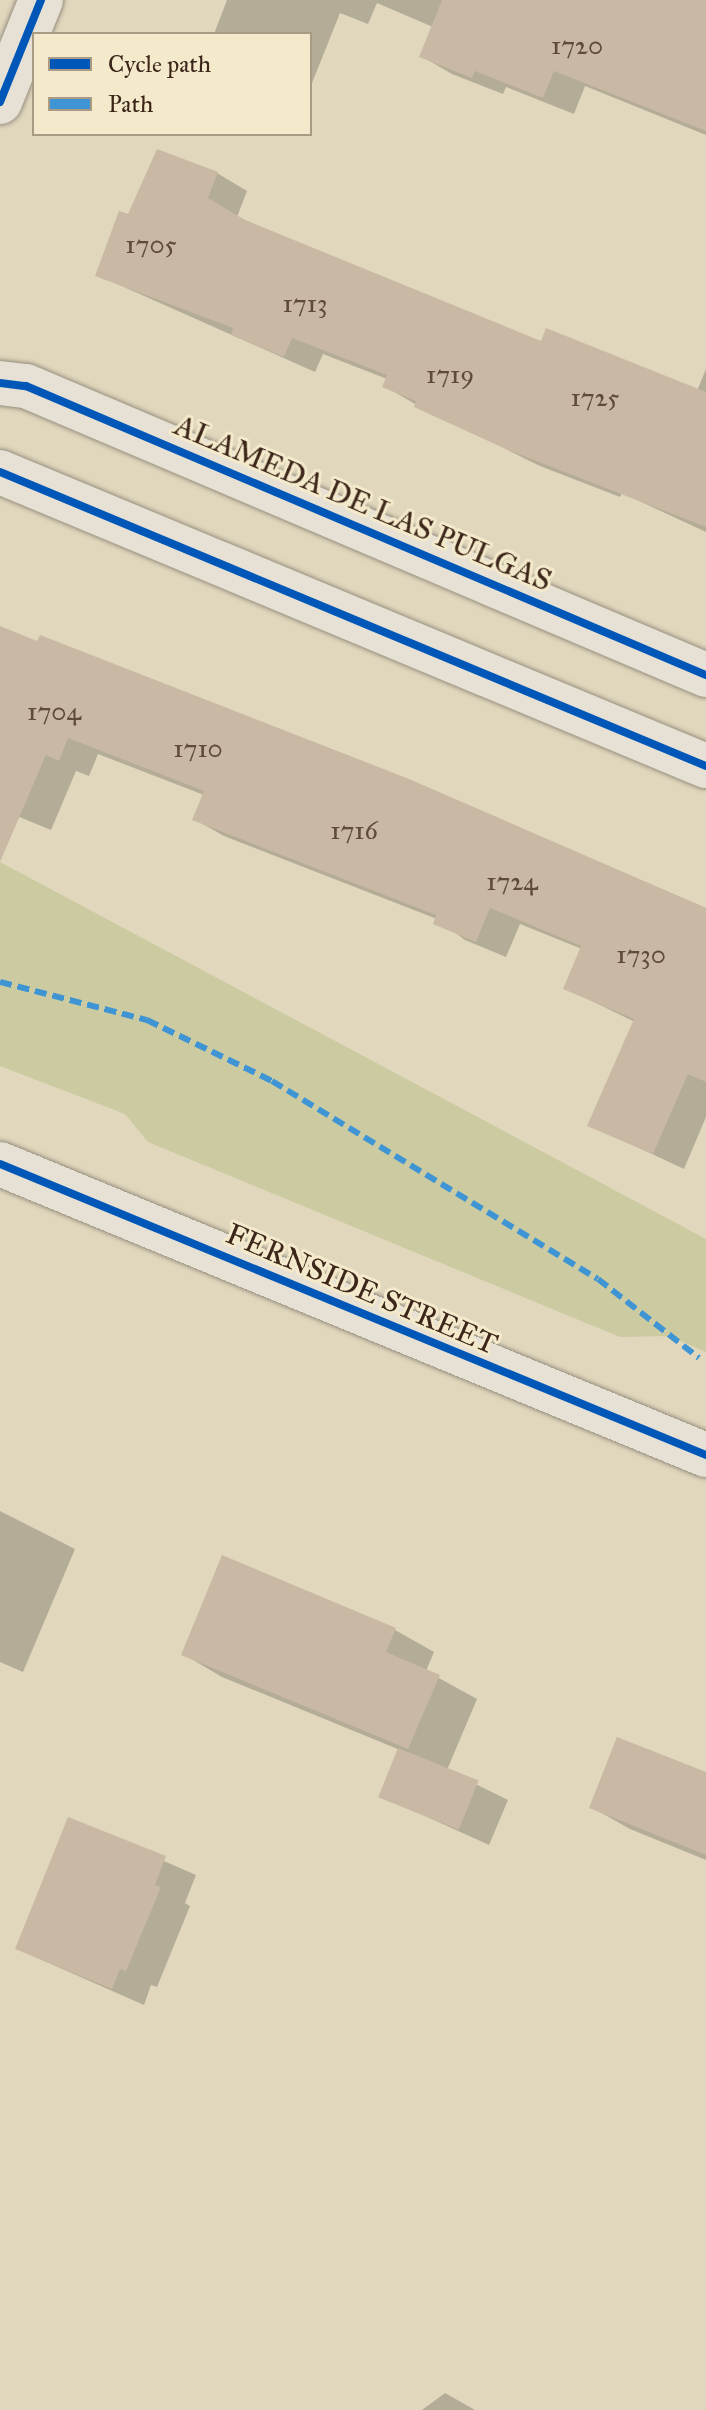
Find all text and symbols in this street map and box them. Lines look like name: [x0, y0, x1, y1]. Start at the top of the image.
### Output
house number: 1720: [551, 30, 603, 62]
legend: [32, 32, 312, 136]
text: Cycle path: [108, 49, 211, 79]
text: Path: [108, 89, 153, 119]
house number: 1705: [125, 229, 177, 261]
house number: 1713: [283, 288, 327, 320]
house number: 1719: [426, 359, 474, 391]
house number: 1725: [571, 382, 619, 414]
street label: ALAMEDA DE LAS PULGAS: [169, 407, 557, 599]
house number: 1704: [27, 696, 81, 728]
house number: 1710: [173, 733, 223, 765]
house number: 1716: [330, 815, 378, 847]
house number: 1724: [486, 866, 538, 898]
house number: 1730: [616, 939, 666, 971]
street label: FERNSIDE STREET: [221, 1216, 503, 1362]

